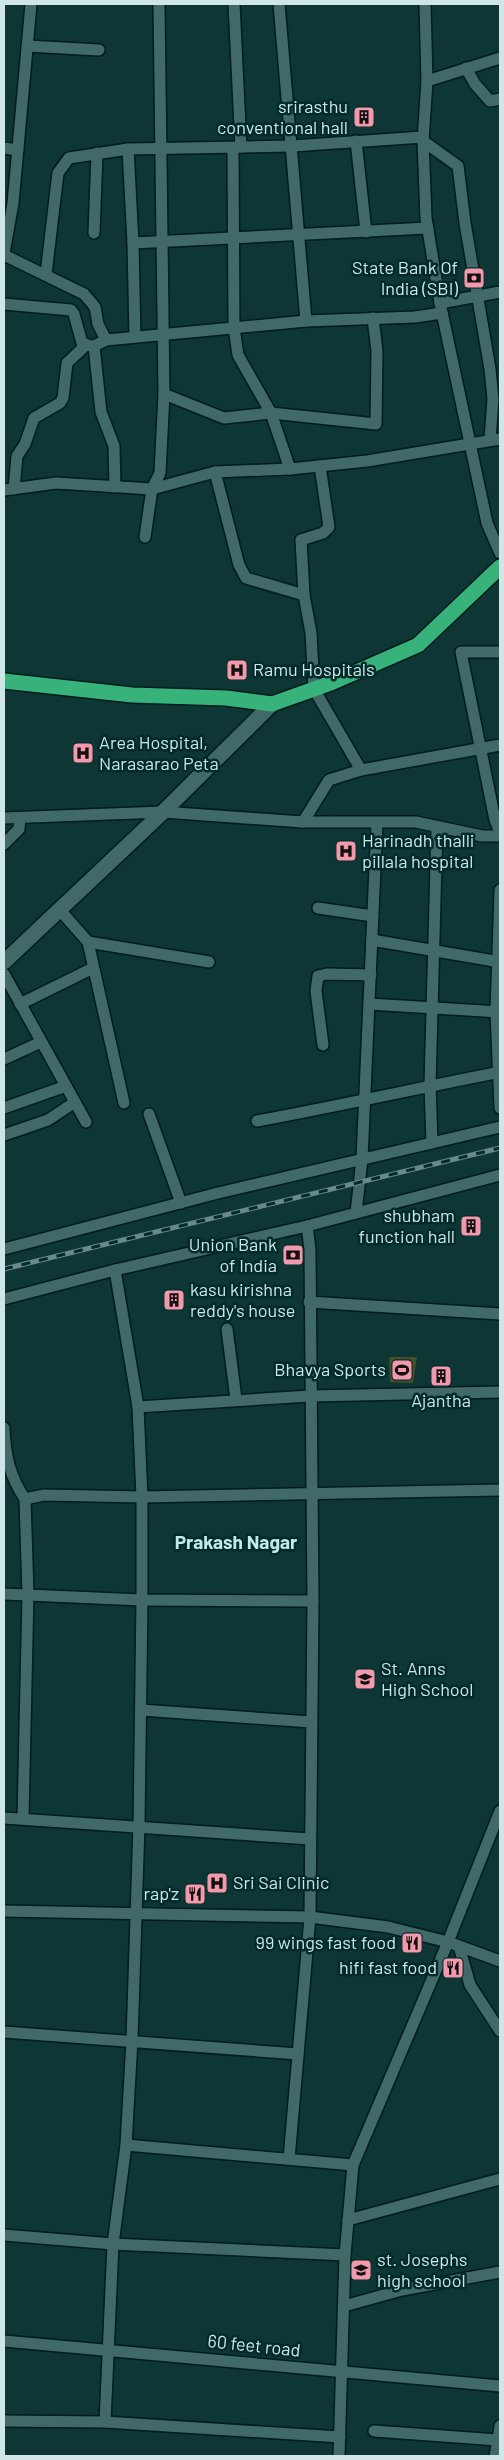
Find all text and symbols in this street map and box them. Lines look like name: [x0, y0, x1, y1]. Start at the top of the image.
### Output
place label: srirasthu conventional hall: [217, 95, 348, 138]
building icon: srirasthu conventional hall: [352, 105, 376, 129]
place label: State Bank Of India (SBI): [352, 256, 458, 299]
bank icon: State Bank Of India (SBI): [462, 266, 486, 290]
hospital icon: Ramu Hospitals: [225, 658, 249, 682]
place label: Ramu Hospitals: [253, 658, 375, 680]
place label: Area Hospital, Narasarao Peta: [99, 731, 219, 774]
hospital icon: Area Hospital, Narasarao Peta: [71, 741, 95, 765]
place label: Harinadh thalli pillala hospital: [362, 829, 474, 872]
hospital icon: Harinadh thalli pillala hospital: [334, 839, 358, 863]
place label: shubham function hall: [359, 1204, 455, 1247]
building icon: shubham function hall: [459, 1214, 483, 1238]
place label: Union Bank of India: [189, 1233, 277, 1276]
bank icon: Union Bank of India: [281, 1243, 305, 1267]
place label: kasu kirishna reddy's house: [190, 1278, 295, 1321]
building icon: kasu kirishna reddy's house: [162, 1288, 186, 1312]
place label: Bhavya Sports: [274, 1358, 386, 1380]
sports icon: Bhavya Sports: [390, 1358, 414, 1382]
building icon: Ajantha: [429, 1364, 453, 1388]
place label: Ajantha: [411, 1389, 471, 1411]
district label: Prakash Nagar: [175, 1530, 298, 1553]
place label: St. Anns High School: [381, 1657, 474, 1700]
school or university icon: St. Anns High School: [353, 1667, 377, 1691]
hospital icon: Sri Sai Clinic: [205, 1871, 229, 1895]
place label: Sri Sai Clinic: [233, 1871, 329, 1893]
place label: rap'z: [143, 1882, 179, 1904]
restaurant icon: rap'z: [183, 1882, 207, 1906]
place label: 99 wings fast food: [256, 1931, 396, 1953]
restaurant icon: 99 wings fast food: [400, 1931, 424, 1955]
place label: hifi fast food: [339, 1956, 437, 1978]
restaurant icon: hifi fast food: [441, 1956, 465, 1980]
place label: st. Josephs high school: [377, 2248, 468, 2291]
school or university icon: st. Josephs high school: [349, 2258, 373, 2282]
street label: 60 feet road: [207, 2329, 302, 2361]

